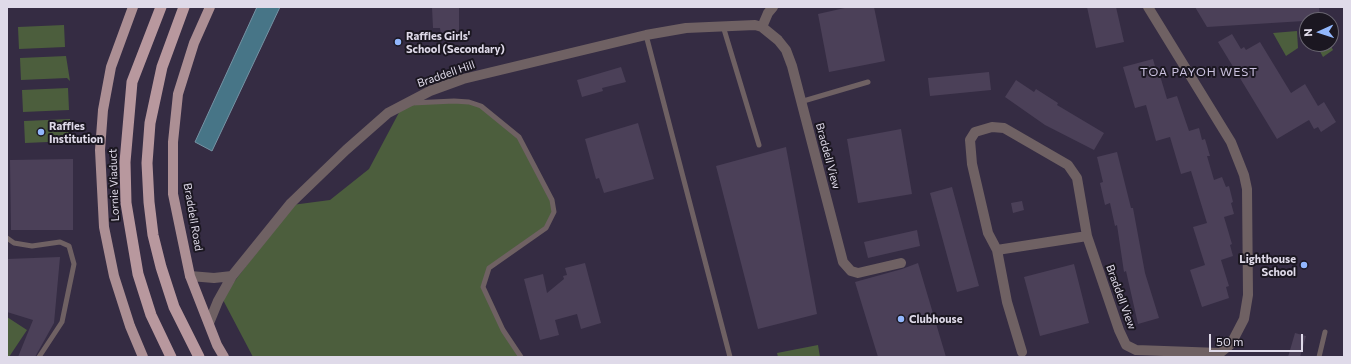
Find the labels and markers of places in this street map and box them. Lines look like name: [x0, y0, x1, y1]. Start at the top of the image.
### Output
place label: Raffles Girls' School (Secondary): [406, 29, 505, 55]
marker: Raffles Girls' School (Secondary): [393, 37, 403, 47]
place label: Raffles Institution: [49, 119, 103, 145]
marker: Raffles Institution: [36, 127, 46, 137]
place label: Lighthouse School: [1239, 252, 1296, 278]
marker: Lighthouse School: [1299, 260, 1309, 270]
place label: Clubhouse: [909, 312, 962, 326]
marker: Clubhouse: [896, 314, 906, 324]

